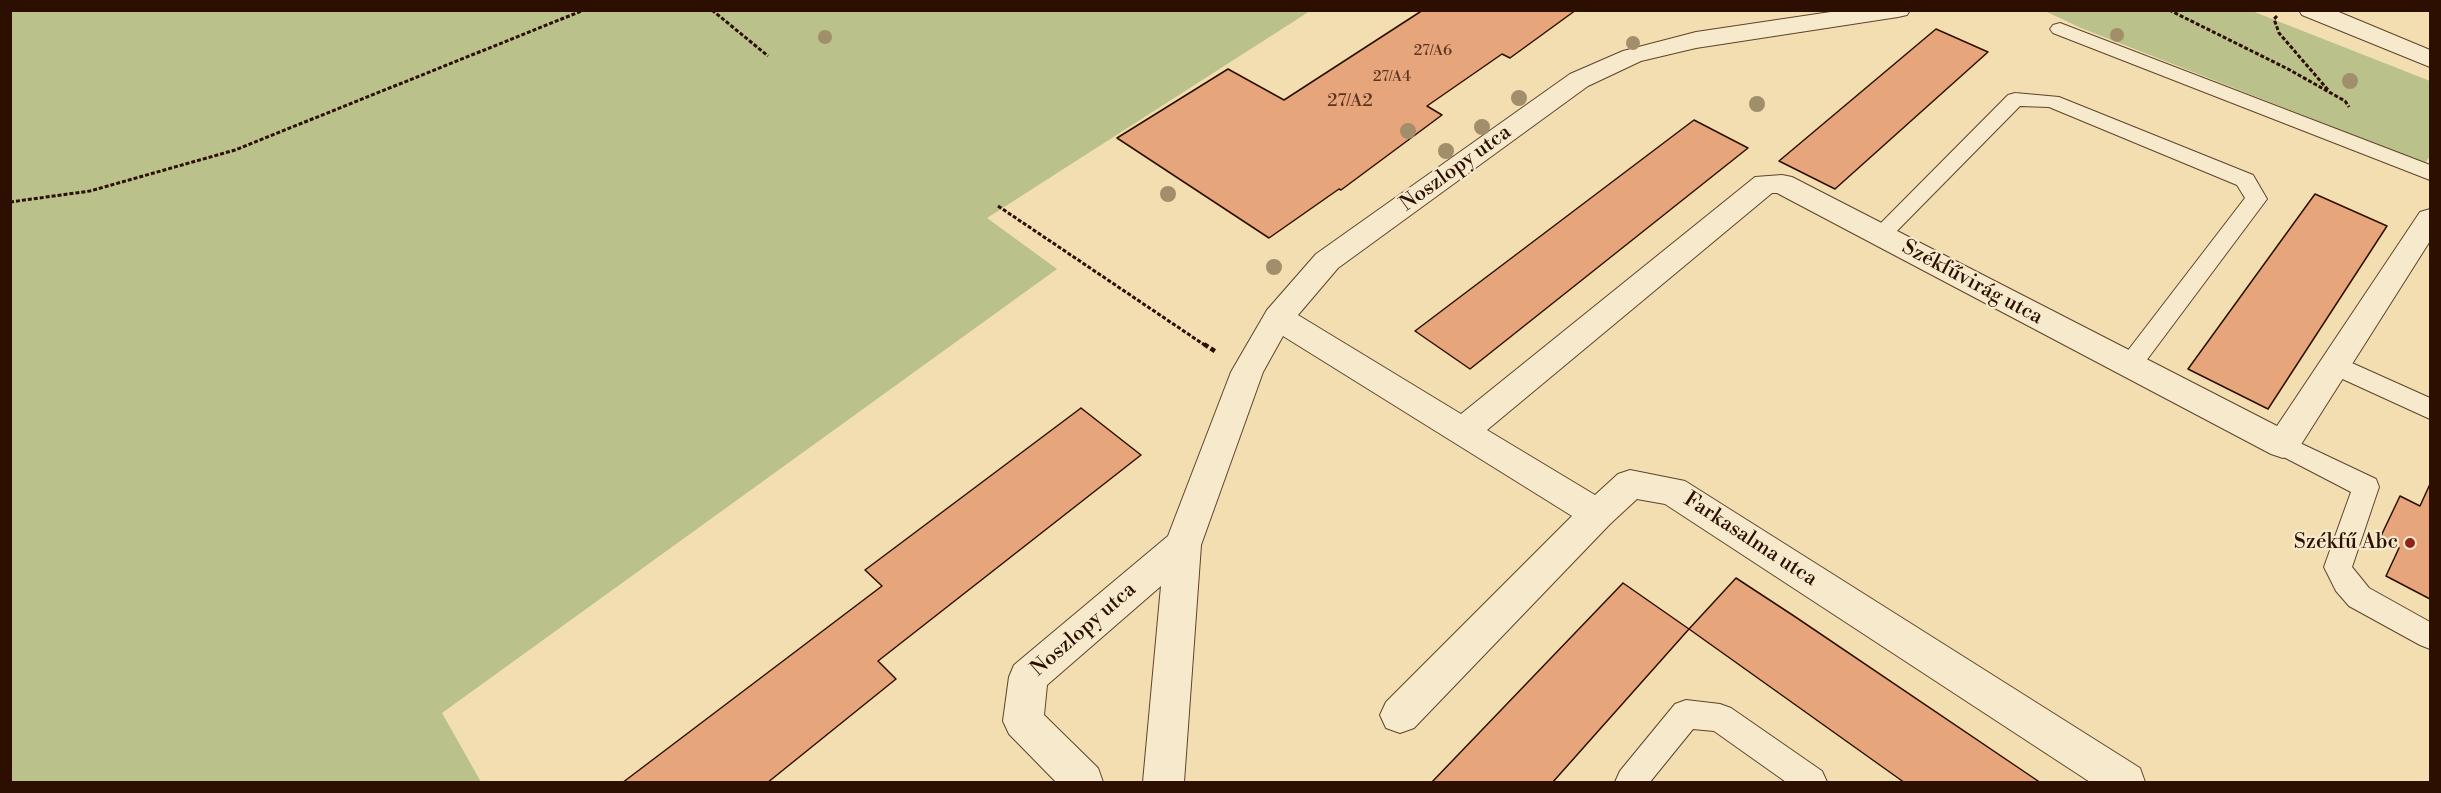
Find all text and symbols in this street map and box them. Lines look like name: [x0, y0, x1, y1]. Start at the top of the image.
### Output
house number: 27/A6: [1414, 42, 1452, 60]
house number: 27/A4: [1373, 68, 1411, 86]
house number: 27/A2: [1327, 91, 1373, 113]
street label: Noszlopy utca: [1396, 120, 1516, 218]
street label: Székfűvirág utca: [1897, 235, 2047, 331]
street label: Farkasalma utca: [1679, 488, 1821, 592]
place label: Székfű Abc: [2294, 530, 2398, 556]
marker: Székfű Abc: [2403, 536, 2417, 550]
street label: Noszlopy utca: [1026, 577, 1142, 683]

